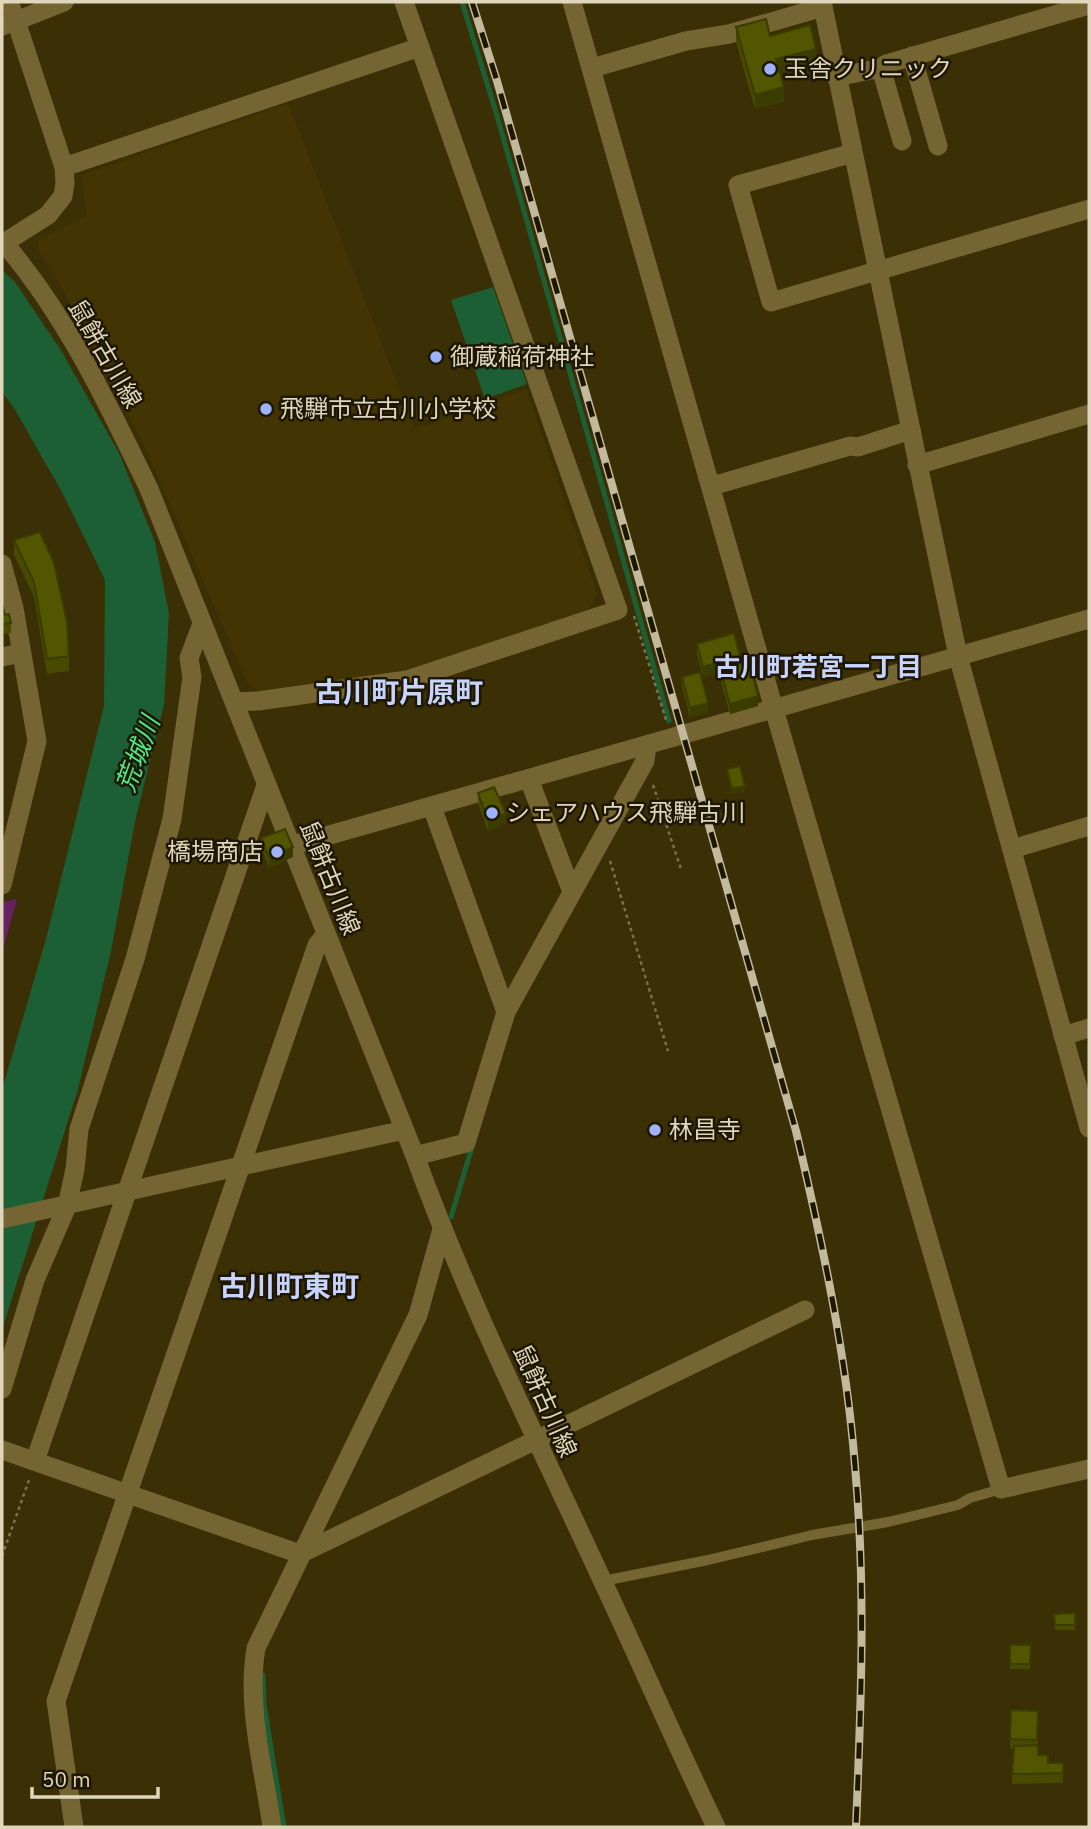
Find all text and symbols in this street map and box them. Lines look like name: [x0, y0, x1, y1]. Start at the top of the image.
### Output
place label: 玉舎クリニック: [784, 52, 952, 84]
marker: 玉舎クリニック: [762, 61, 778, 77]
street label: 鼠餅古川線: [62, 294, 150, 413]
place label: 御蔵稲荷神社: [450, 340, 594, 372]
marker: 御蔵稲荷神社: [428, 349, 444, 365]
place label: 飛騨市立古川小学校: [280, 392, 496, 424]
marker: 飛騨市立古川小学校: [258, 401, 274, 417]
district label: 古川町若宮一丁目: [714, 649, 922, 683]
district label: 古川町片原町: [315, 673, 483, 710]
water label: 荒城川: [108, 708, 167, 796]
place label: シェアハウス飛騨古川: [506, 796, 745, 828]
marker: シェアハウス飛騨古川: [484, 805, 500, 821]
street label: 鼠餅古川線: [294, 816, 368, 939]
place label: 橋場商店: [167, 835, 263, 867]
marker: 橋場商店: [269, 844, 285, 860]
place label: 林昌寺: [669, 1113, 741, 1145]
marker: 林昌寺: [647, 1122, 663, 1138]
district label: 古川町東町: [219, 1267, 359, 1304]
street label: 鼠餅古川線: [507, 1339, 585, 1462]
scale bar: [32, 1756, 158, 1800]
text: 50 m: [42, 1765, 91, 1793]

